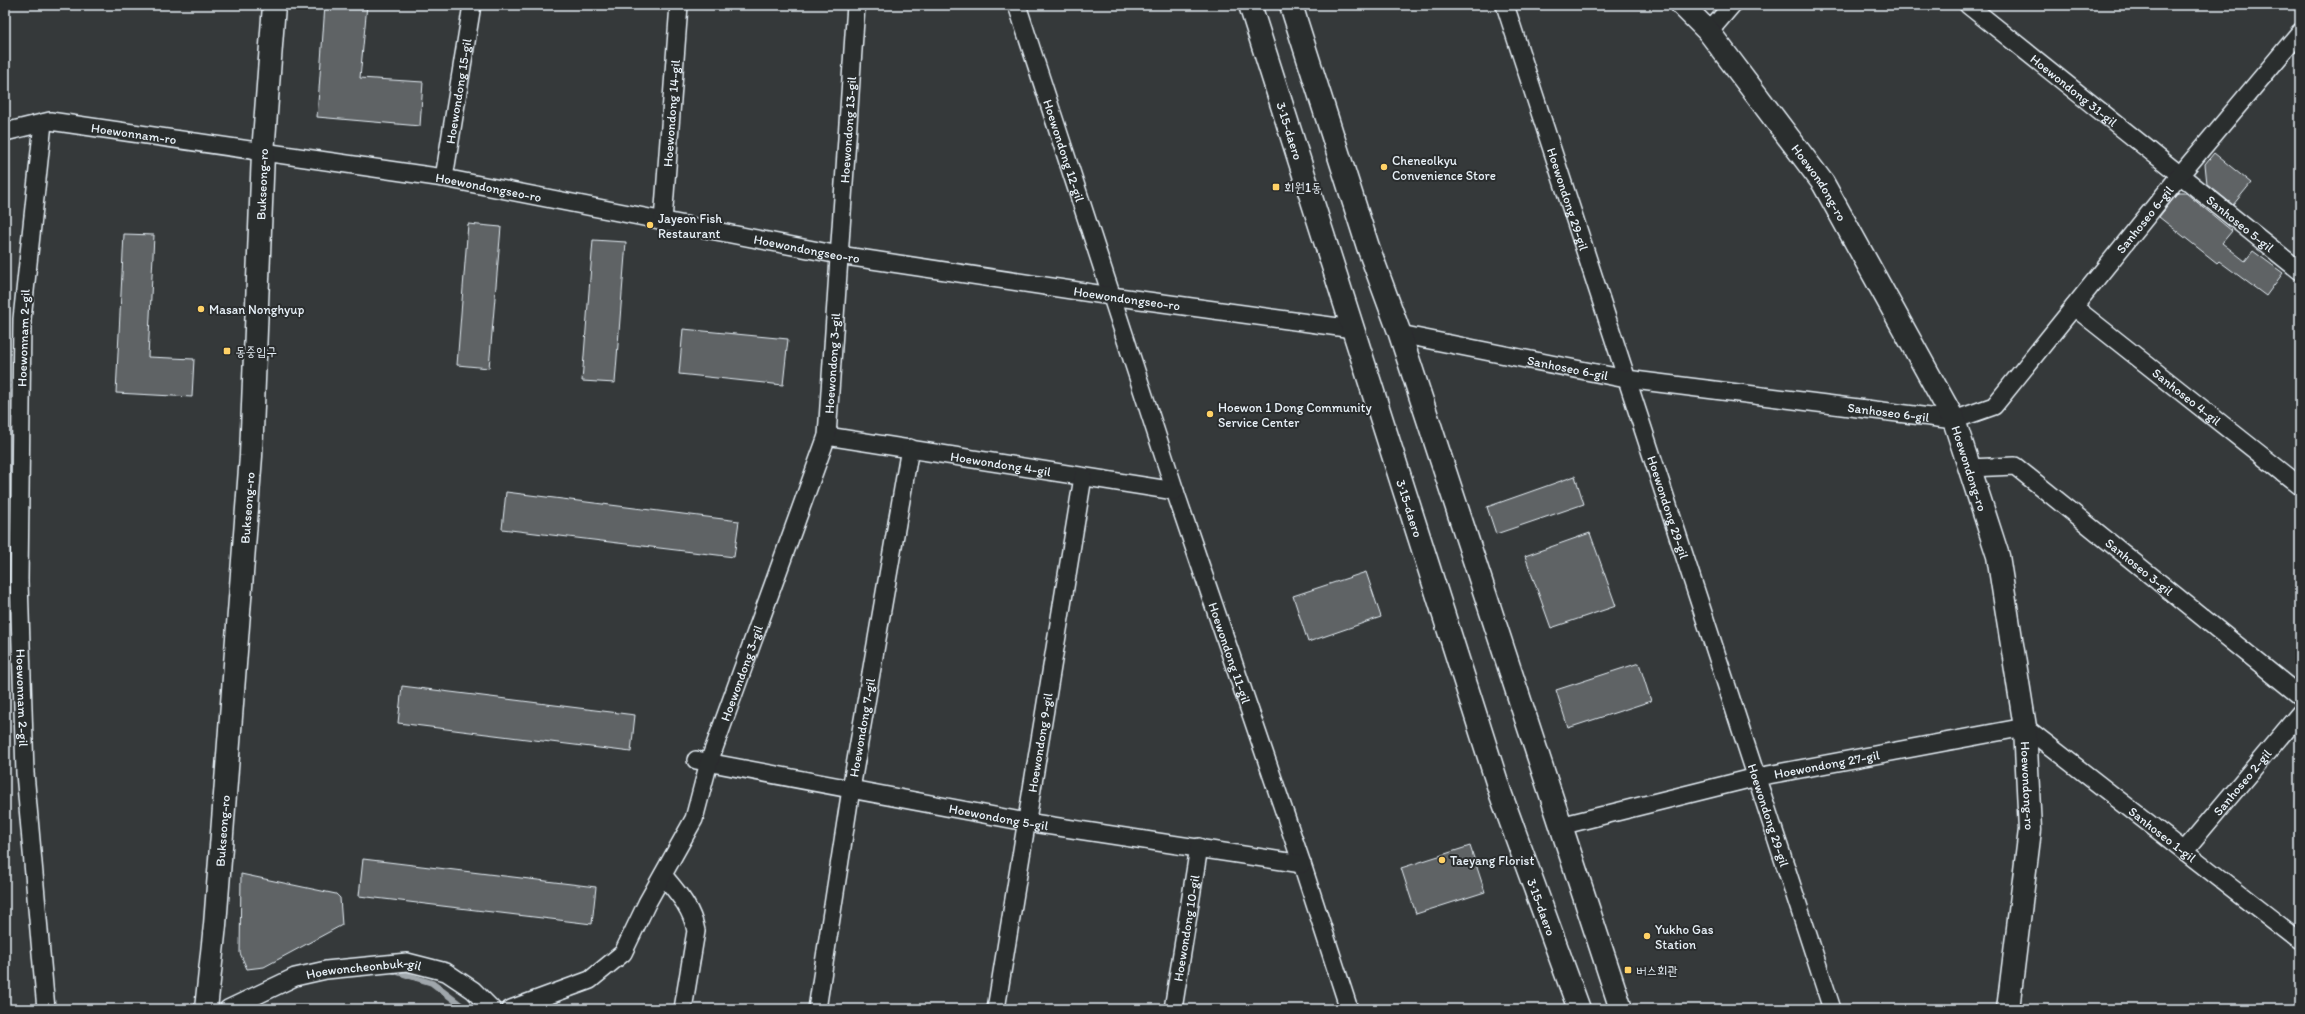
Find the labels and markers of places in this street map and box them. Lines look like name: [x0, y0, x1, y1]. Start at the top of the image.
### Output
place label: Cheneolkyu Convenience Store: [1392, 153, 1496, 183]
marker: Cheneolkyu Convenience Store: [1379, 162, 1389, 172]
place label: 회원1동: [1284, 180, 1321, 195]
marker: 회원1동: [1271, 182, 1281, 192]
place label: Jayeon Fish Restaurant: [658, 211, 722, 241]
marker: Jayeon Fish Restaurant: [645, 220, 655, 230]
place label: Masan Nonghyup: [209, 302, 304, 317]
marker: Masan Nonghyup: [196, 304, 206, 314]
place label: 동중입구: [235, 344, 277, 359]
marker: 동중입구: [222, 346, 232, 356]
place label: Hoewon 1 Dong Community Service Center: [1218, 400, 1372, 430]
marker: Hoewon 1 Dong Community Service Center: [1205, 409, 1215, 419]
place label: Taeyang Florist: [1450, 853, 1534, 868]
marker: Taeyang Florist: [1437, 855, 1447, 865]
place label: Yukho Gas Station: [1655, 922, 1714, 952]
marker: Yukho Gas Station: [1642, 931, 1652, 941]
place label: 버스회관: [1636, 963, 1678, 978]
marker: 버스회관: [1623, 965, 1633, 975]

